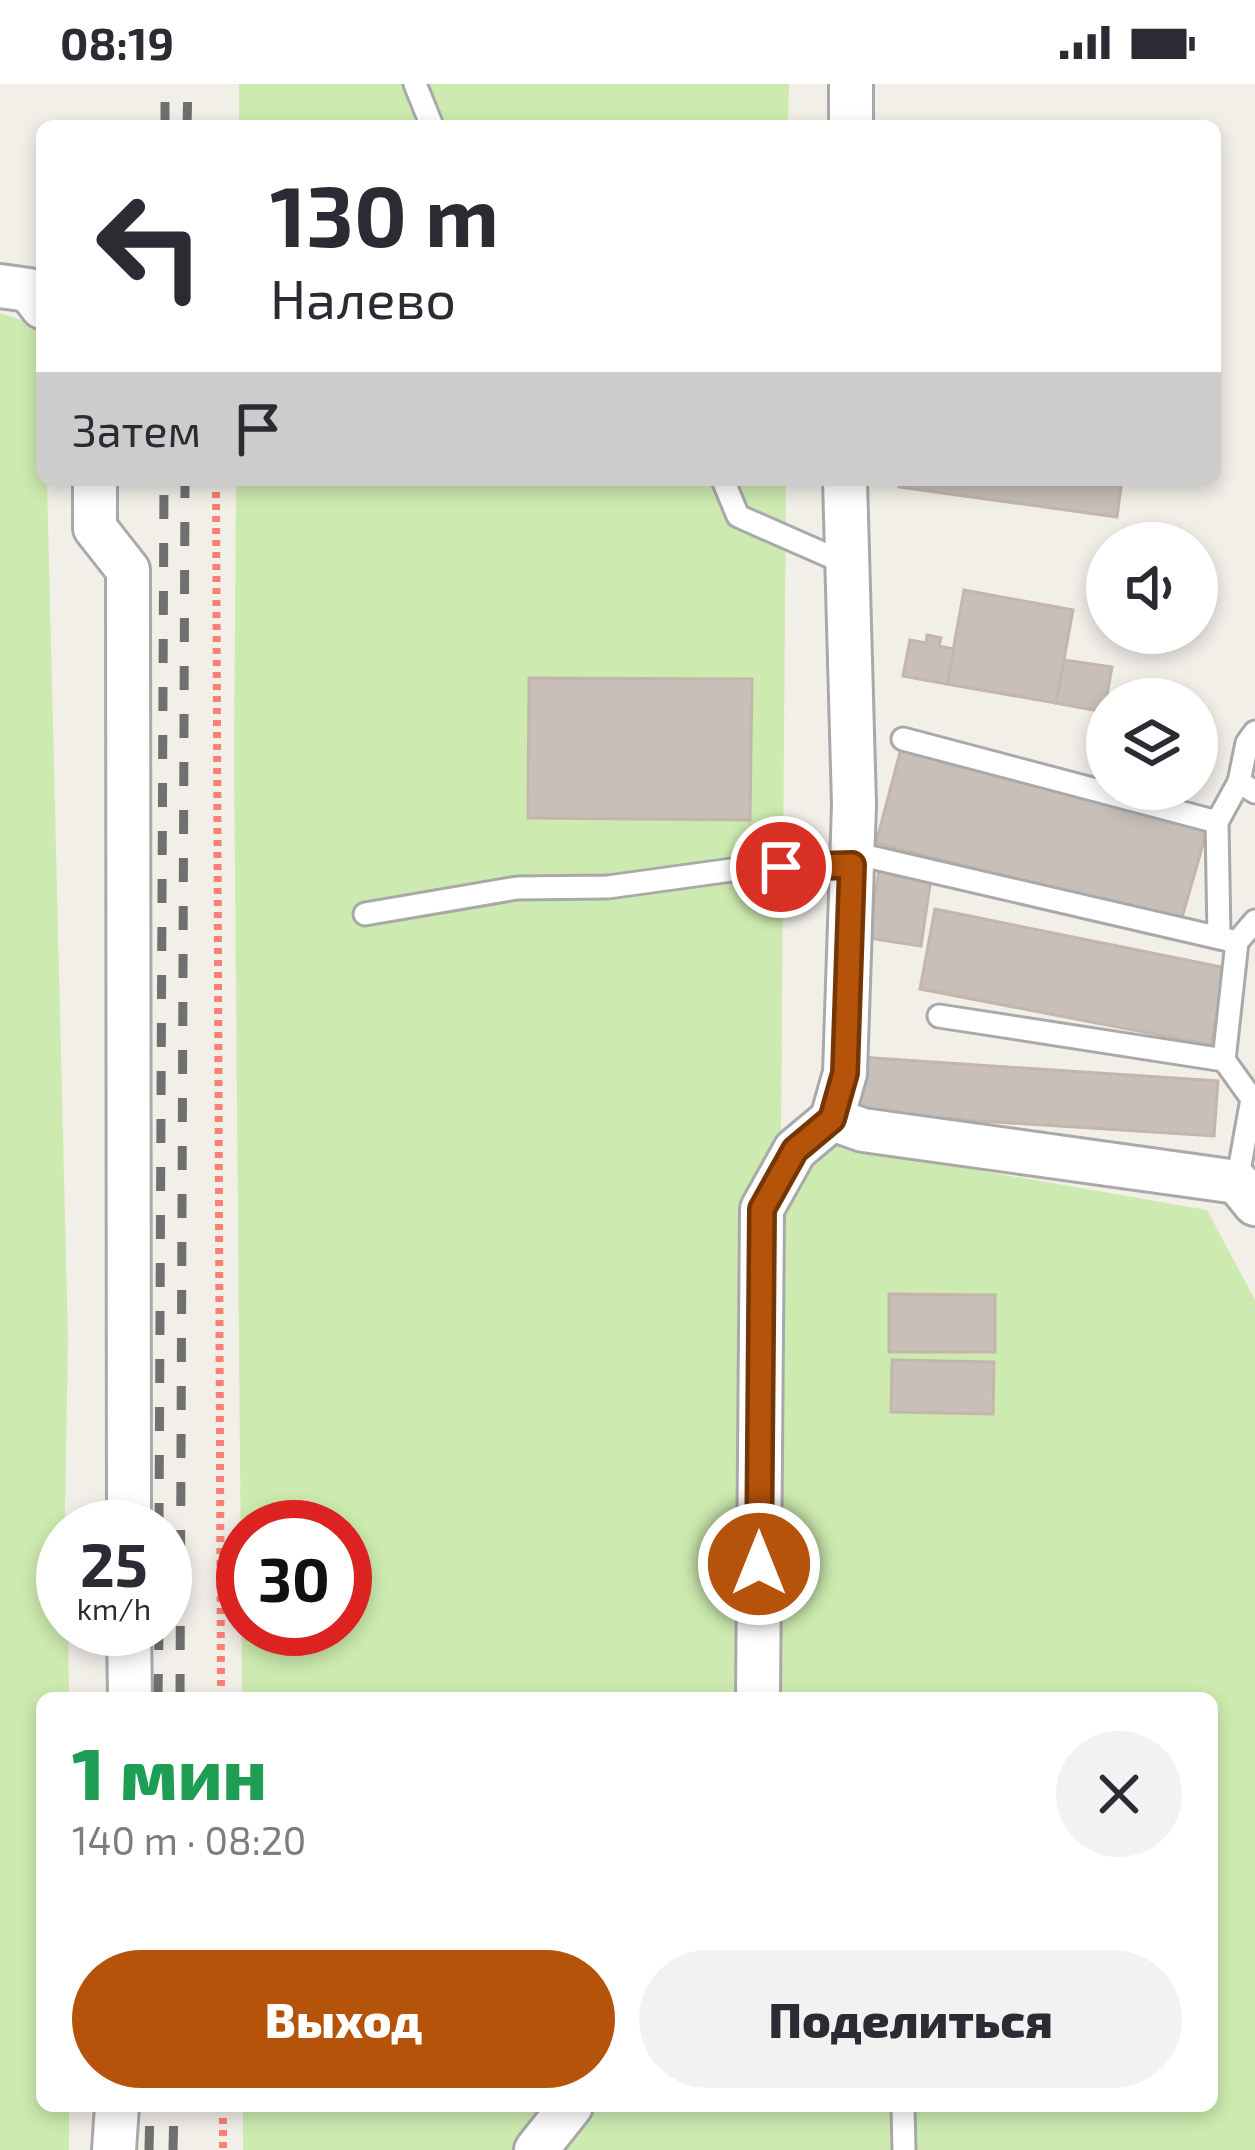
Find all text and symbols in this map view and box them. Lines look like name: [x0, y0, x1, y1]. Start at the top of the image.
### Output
text: 08:19: [60, 15, 174, 69]
text: 130 m: [270, 163, 499, 264]
icon: left: [72, 168, 228, 324]
text: Налево: [270, 265, 456, 330]
icon: arrive: [225, 396, 291, 462]
text: Затем: [72, 402, 201, 456]
map controls: [1086, 522, 1218, 810]
button: sound: [1086, 522, 1218, 654]
button: layers: [1086, 678, 1218, 810]
pin: [730, 816, 832, 918]
icon: arrive: [748, 834, 814, 900]
speed limit sign: 30: [216, 1500, 372, 1656]
position arrow: [696, 1501, 822, 1627]
text: 25: [80, 1527, 148, 1599]
text: km/h: [77, 1590, 151, 1626]
text: 1 мин: [72, 1728, 267, 1814]
button: close: [1056, 1731, 1182, 1857]
text: 140 m · 08:20: [72, 1816, 306, 1863]
button: Выход: [72, 1950, 615, 2088]
button: Поделиться: [639, 1950, 1182, 2088]

